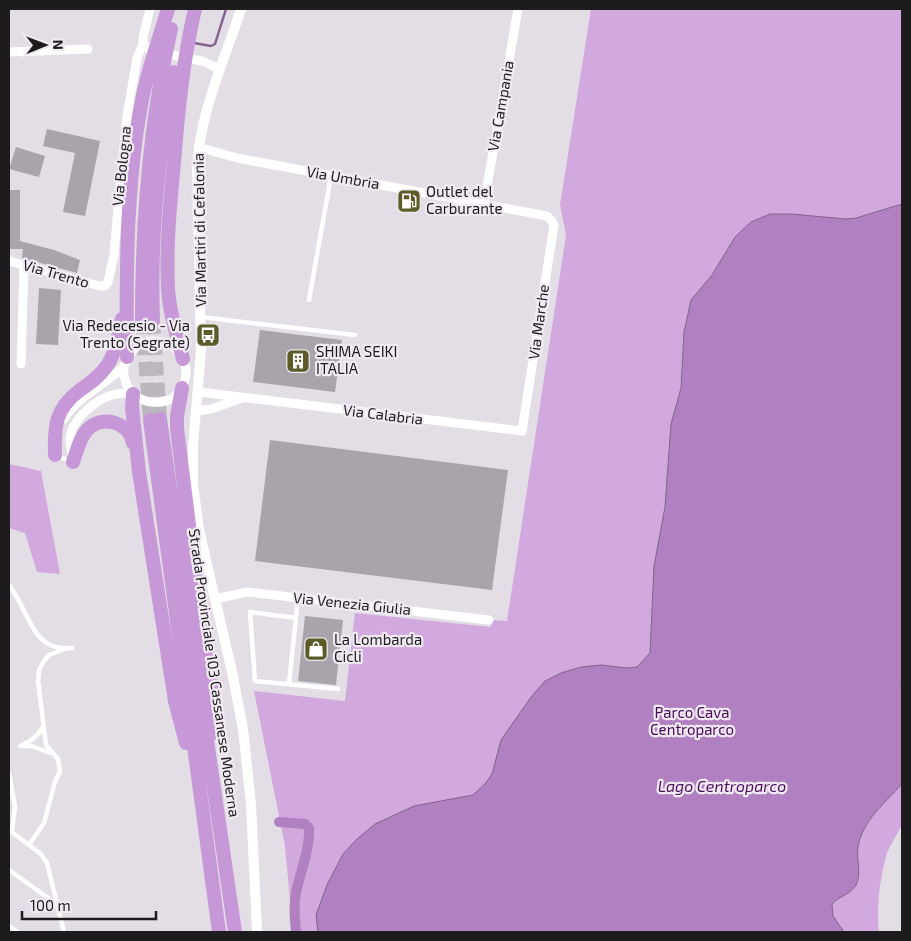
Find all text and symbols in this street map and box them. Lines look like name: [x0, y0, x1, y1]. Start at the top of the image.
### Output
north arrow: [20, 20, 70, 70]
text: N: [50, 40, 67, 50]
street label: Via Campania: [483, 59, 517, 153]
street label: Via Bologna: [108, 125, 134, 207]
street label: Via Martiri di Cefalonia: [189, 153, 209, 307]
street label: Via Umbria: [305, 162, 381, 192]
place label: Outlet del Carburante: [426, 182, 503, 217]
fuel station icon: Outlet del Carburante: [396, 188, 422, 214]
street label: Via Trento: [21, 255, 92, 291]
street label: Via Marche: [524, 283, 552, 361]
place label: Via Redecesio - Via Trento (Segrate): [62, 316, 190, 351]
bus stop icon: Via Redecesio - Via Trento (Segrate): [195, 322, 221, 348]
place label: SHIMA SEIKI ITALIA: [316, 342, 397, 377]
building icon: SHIMA SEIKI ITALIA: [285, 348, 311, 374]
street label: Via Calabria: [342, 400, 424, 428]
street label: Strada Provinciale 103 Cassanese Moderna: [186, 527, 244, 818]
street label: Via Venezia Giulia: [292, 588, 412, 618]
place label: La Lombarda Cicli: [334, 630, 422, 665]
shop icon: La Lombarda Cicli: [303, 636, 329, 662]
park label: Parco Cava Centroparco: [650, 703, 734, 738]
water label: Lago Centroparco: [658, 776, 786, 795]
scale bar: [22, 888, 156, 920]
text: 100 m: [30, 896, 71, 914]

